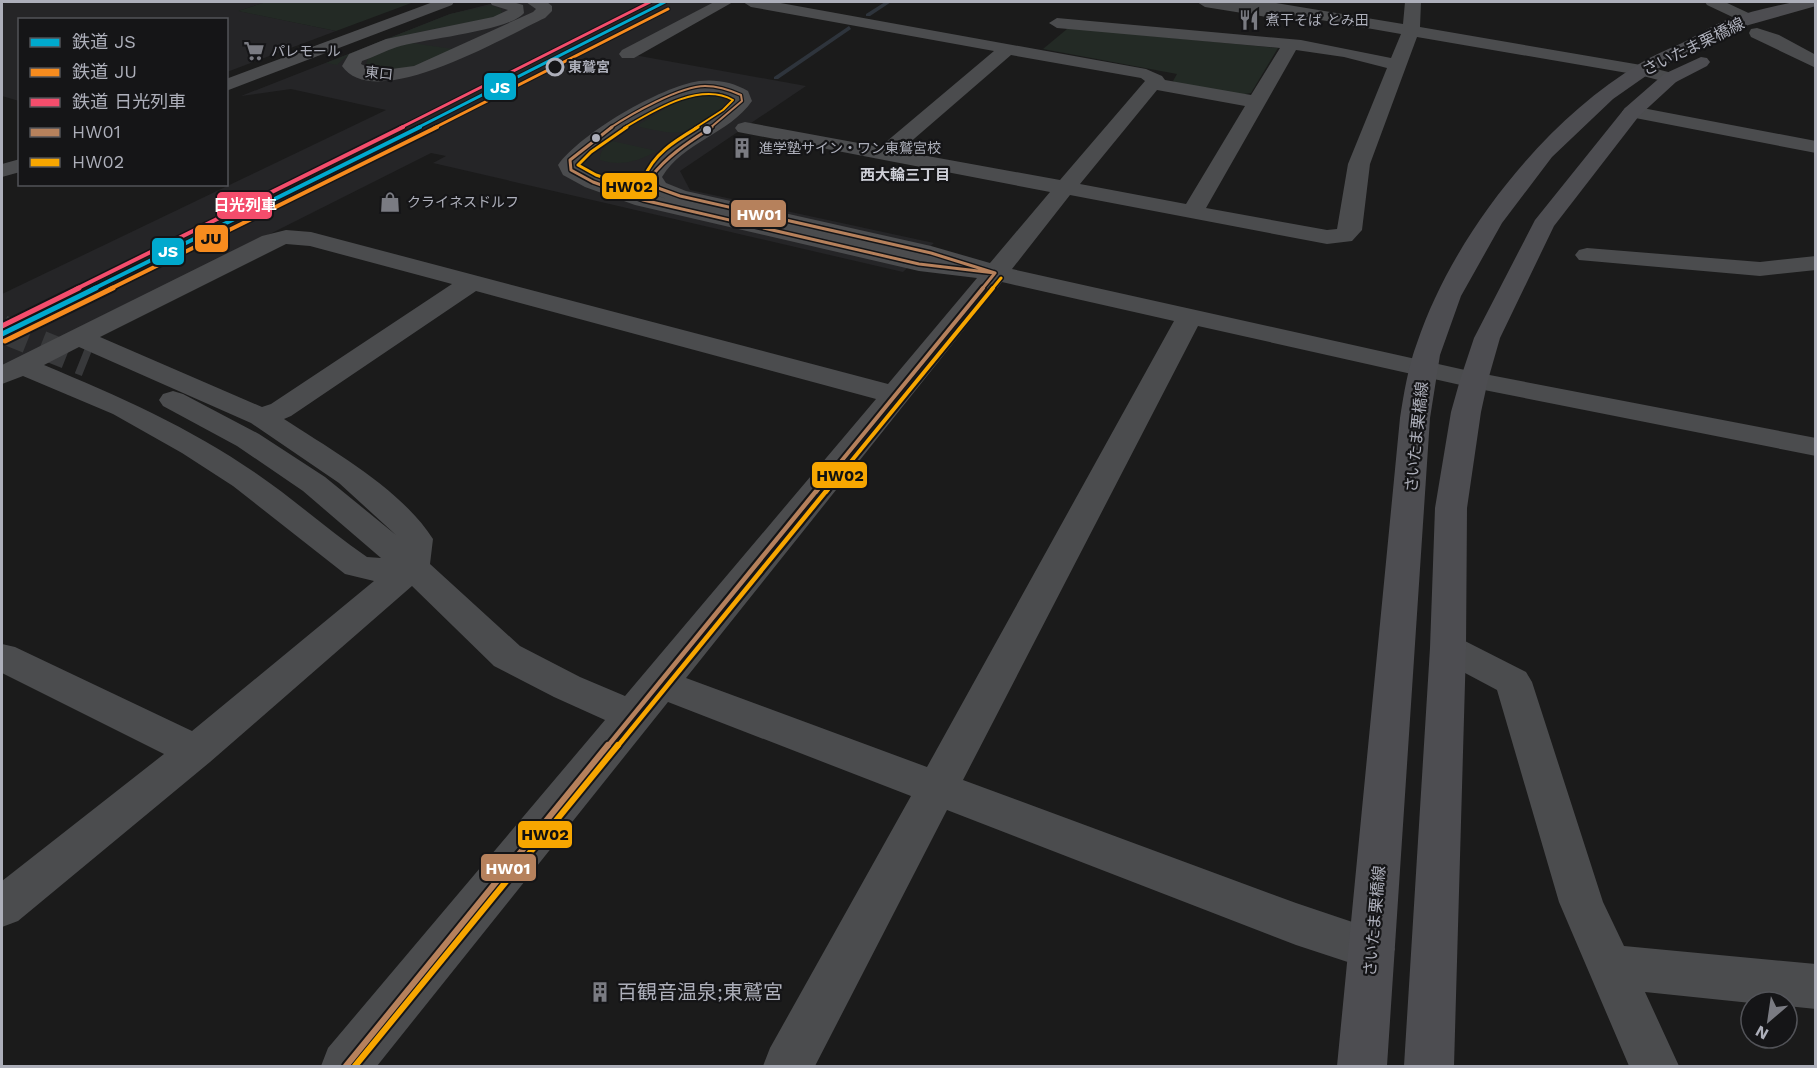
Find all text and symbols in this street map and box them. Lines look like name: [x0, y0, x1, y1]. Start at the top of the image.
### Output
restaurant icon: 煮干そば とみ田: [1237, 8, 1261, 32]
place label: 煮干そば とみ田: [1265, 12, 1369, 28]
street label: さいたま栗橋線: [1639, 13, 1748, 79]
legend: [18, 18, 228, 186]
text: 鉄道 JS: [72, 31, 136, 52]
supermarket icon: パレモール: [242, 39, 266, 63]
place label: パレモール: [271, 43, 341, 59]
marker: 東鷲宮: [546, 58, 564, 76]
place label: 東鷲宮: [568, 59, 610, 75]
text: 鉄道 JU: [72, 61, 137, 82]
street label: 東口: [364, 64, 394, 82]
line badge: JS: [483, 72, 517, 101]
text: JS: [490, 78, 510, 97]
text: 鉄道 日光列車: [72, 91, 186, 112]
text: HW01: [72, 121, 121, 142]
unlabelled marker: [701, 124, 713, 136]
unlabelled marker: [590, 132, 602, 144]
building icon: 進学塾サイン・ワン東鷲宮校: [730, 136, 754, 160]
place label: 進学塾サイン・ワン東鷲宮校: [759, 140, 941, 156]
text: HW02: [72, 151, 124, 172]
district label: 西大輪三丁目: [860, 166, 950, 184]
line badge: HW02: [601, 172, 658, 200]
text: HW02: [605, 177, 653, 196]
shop icon: クライネスドルフ: [378, 190, 402, 214]
line badge: 日光列車: [216, 191, 273, 220]
place label: クライネスドルフ: [407, 194, 519, 210]
text: 日光列車: [213, 196, 277, 215]
line badge: HW01: [730, 199, 787, 228]
text: HW01: [736, 205, 782, 224]
line badge: JU: [194, 224, 229, 253]
text: JU: [200, 229, 222, 248]
line badge: JS: [151, 237, 185, 266]
text: JS: [158, 242, 178, 261]
street label: さいたま栗橋線: [1401, 381, 1432, 494]
line badge: HW02: [811, 461, 868, 489]
text: HW02: [816, 466, 864, 485]
line badge: HW02: [517, 820, 573, 849]
text: HW02: [521, 825, 569, 844]
line badge: HW01: [480, 853, 537, 882]
text: HW01: [485, 859, 531, 878]
street label: さいたま栗橋線: [1360, 865, 1389, 977]
building icon: 百観音温泉;東鷲宮: [588, 980, 612, 1004]
place label: 百観音温泉;東鷲宮: [617, 980, 783, 1004]
north arrow: [1739, 990, 1799, 1050]
text: N: [1752, 1021, 1772, 1044]

